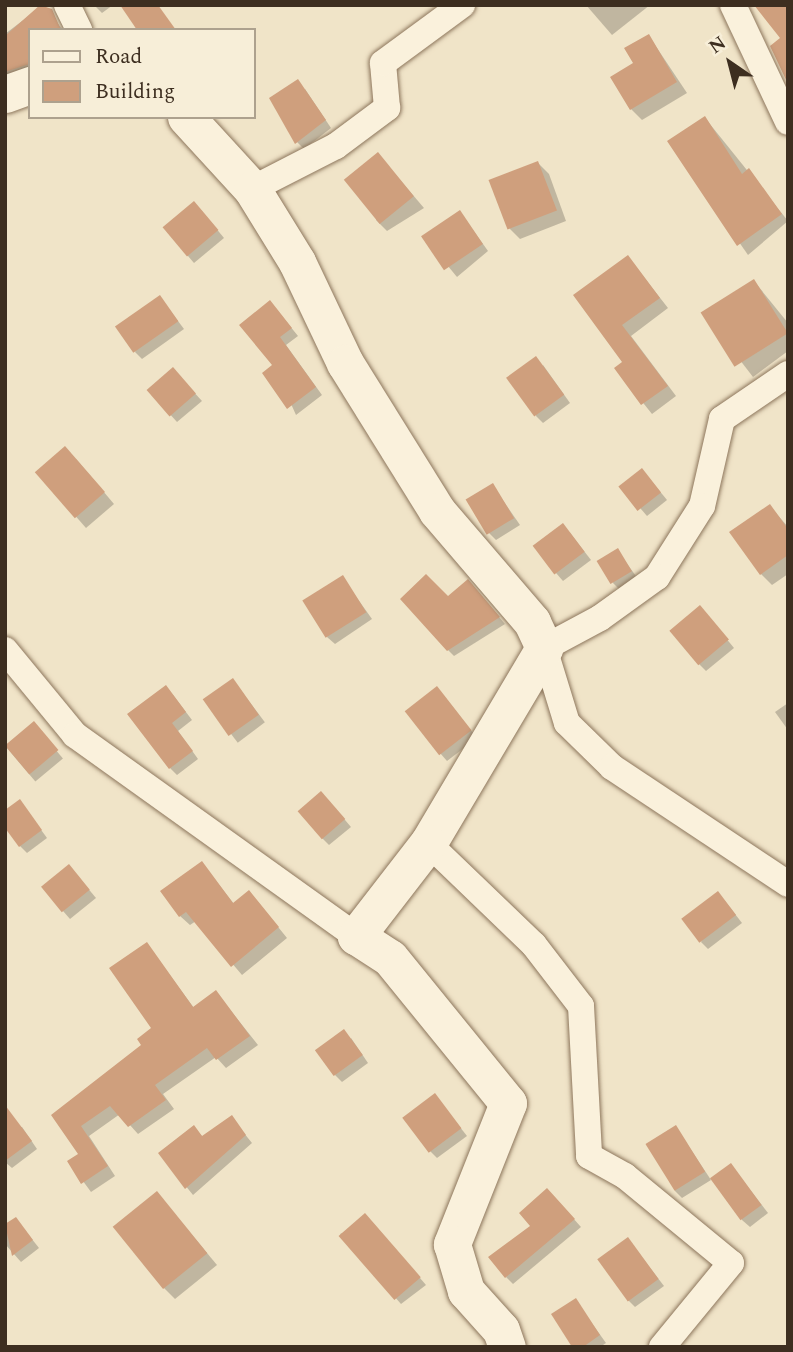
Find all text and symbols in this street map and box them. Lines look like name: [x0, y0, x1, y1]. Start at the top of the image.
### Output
legend: [28, 28, 256, 119]
north arrow: [695, 28, 765, 98]
text: N: [703, 29, 732, 62]
text: Road: [95, 41, 142, 73]
text: Building: [95, 76, 175, 108]

